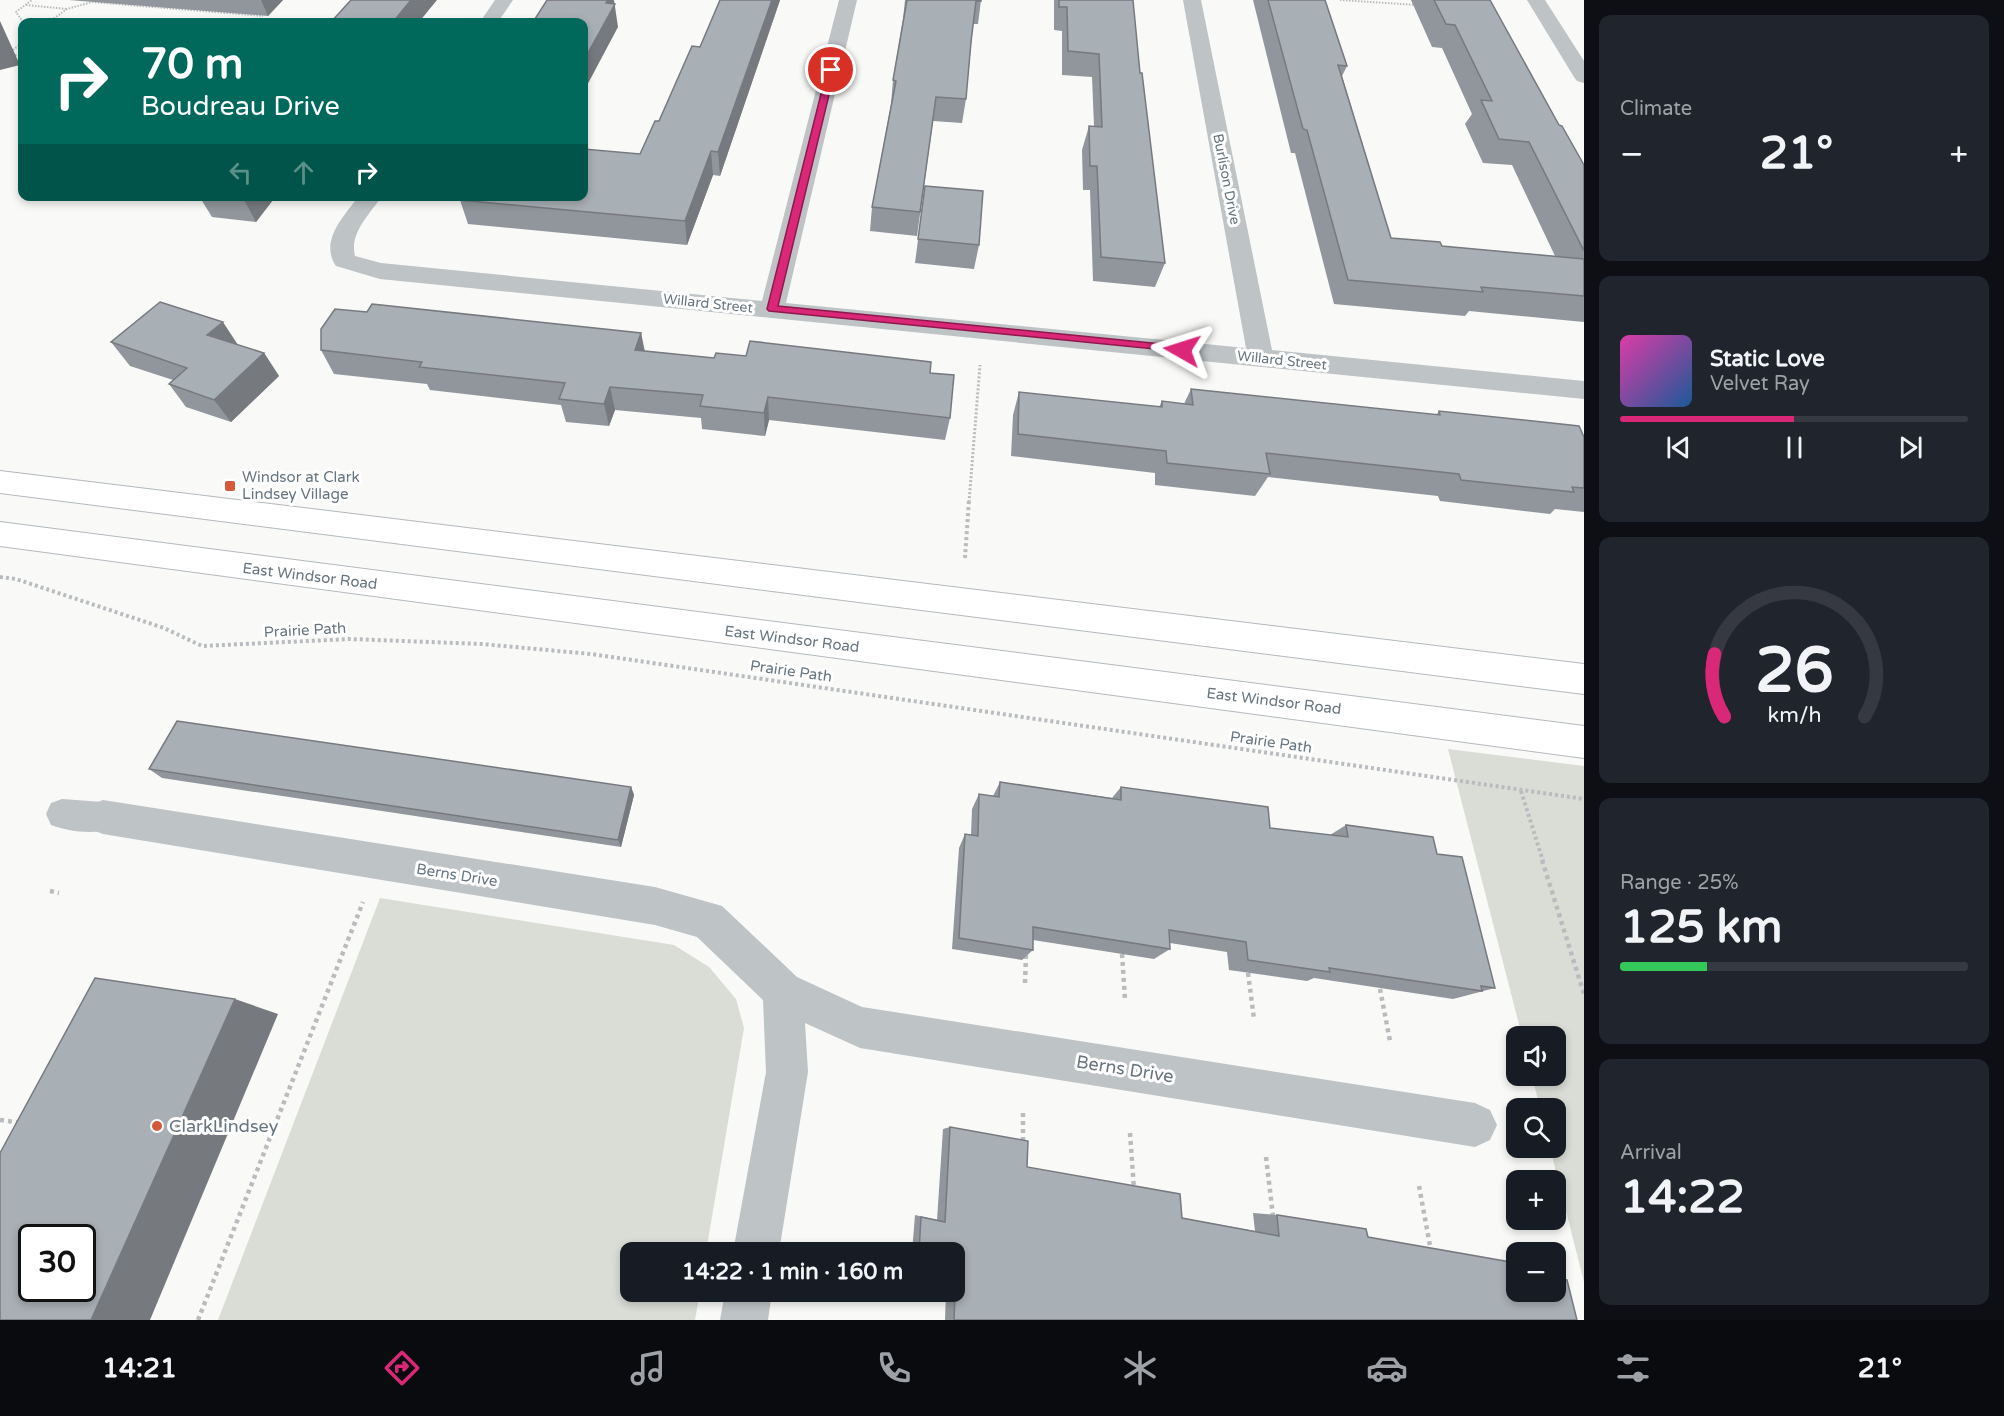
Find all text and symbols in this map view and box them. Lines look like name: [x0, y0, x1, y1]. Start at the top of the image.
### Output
text: 70 m: [141, 39, 243, 90]
icon: right: [42, 42, 120, 120]
pin: [805, 44, 856, 95]
icon: arrive: [814, 53, 847, 86]
text: Boudreau Drive: [141, 90, 340, 123]
text: Climate: [1620, 97, 1692, 121]
text: 21°: [1760, 127, 1833, 181]
street label: Burlison Drive: [1209, 132, 1244, 226]
text: −: [1620, 135, 1644, 174]
text: +: [1949, 135, 1968, 174]
icon: left: [224, 156, 257, 189]
icon: ahead: [287, 156, 320, 189]
icon: right: [350, 156, 383, 189]
street label: Willard Street: [662, 290, 754, 317]
position arrow: [1150, 318, 1214, 382]
text: Static Love: [1710, 346, 1825, 372]
street label: Willard Street: [1236, 347, 1328, 374]
text: Velvet Ray: [1710, 372, 1810, 396]
icon: previous: [1662, 431, 1695, 464]
icon: pause: [1778, 431, 1811, 464]
icon: next: [1894, 431, 1927, 464]
place label: Windsor at Clark Lindsey Village: [242, 468, 360, 503]
marker: Windsor at Clark Lindsey Village: [223, 479, 237, 493]
street label: East Windsor Road: [242, 559, 378, 593]
street label: Prairie Path: [263, 619, 347, 641]
street label: East Windsor Road: [724, 622, 860, 656]
text: 26: [1755, 634, 1833, 709]
street label: Prairie Path: [749, 656, 833, 686]
street label: East Windsor Road: [1206, 684, 1342, 718]
text: km/h: [1767, 702, 1821, 728]
street label: Prairie Path: [1229, 727, 1313, 757]
street label: Berns Drive: [415, 860, 499, 890]
text: Range · 25%: [1620, 871, 1739, 895]
text: 125 km: [1620, 901, 1782, 955]
map controls: [1506, 1026, 1566, 1302]
button: sound: [1506, 1026, 1566, 1086]
street label: Berns Drive: [1075, 1050, 1175, 1088]
button: search: [1506, 1098, 1566, 1158]
place label: ClarkLindsey: [169, 1115, 279, 1137]
marker: ClarkLindsey: [150, 1119, 164, 1133]
text: Arrival: [1620, 1141, 1682, 1165]
button: +: [1506, 1170, 1566, 1230]
text: 14:22: [1620, 1171, 1745, 1225]
speed limit sign: 30: [18, 1224, 96, 1302]
button: −: [1506, 1242, 1566, 1302]
text: 14:22 · 1 min · 160 m: [682, 1259, 903, 1285]
icon: directions: [381, 1347, 423, 1389]
icon: music: [627, 1347, 669, 1389]
icon: phone: [873, 1347, 915, 1389]
icon: climate: [1119, 1347, 1161, 1389]
icon: car: [1366, 1347, 1408, 1389]
icon: filters: [1612, 1347, 1654, 1389]
text: 14:21: [102, 1352, 177, 1385]
text: 21°: [1858, 1352, 1902, 1385]

